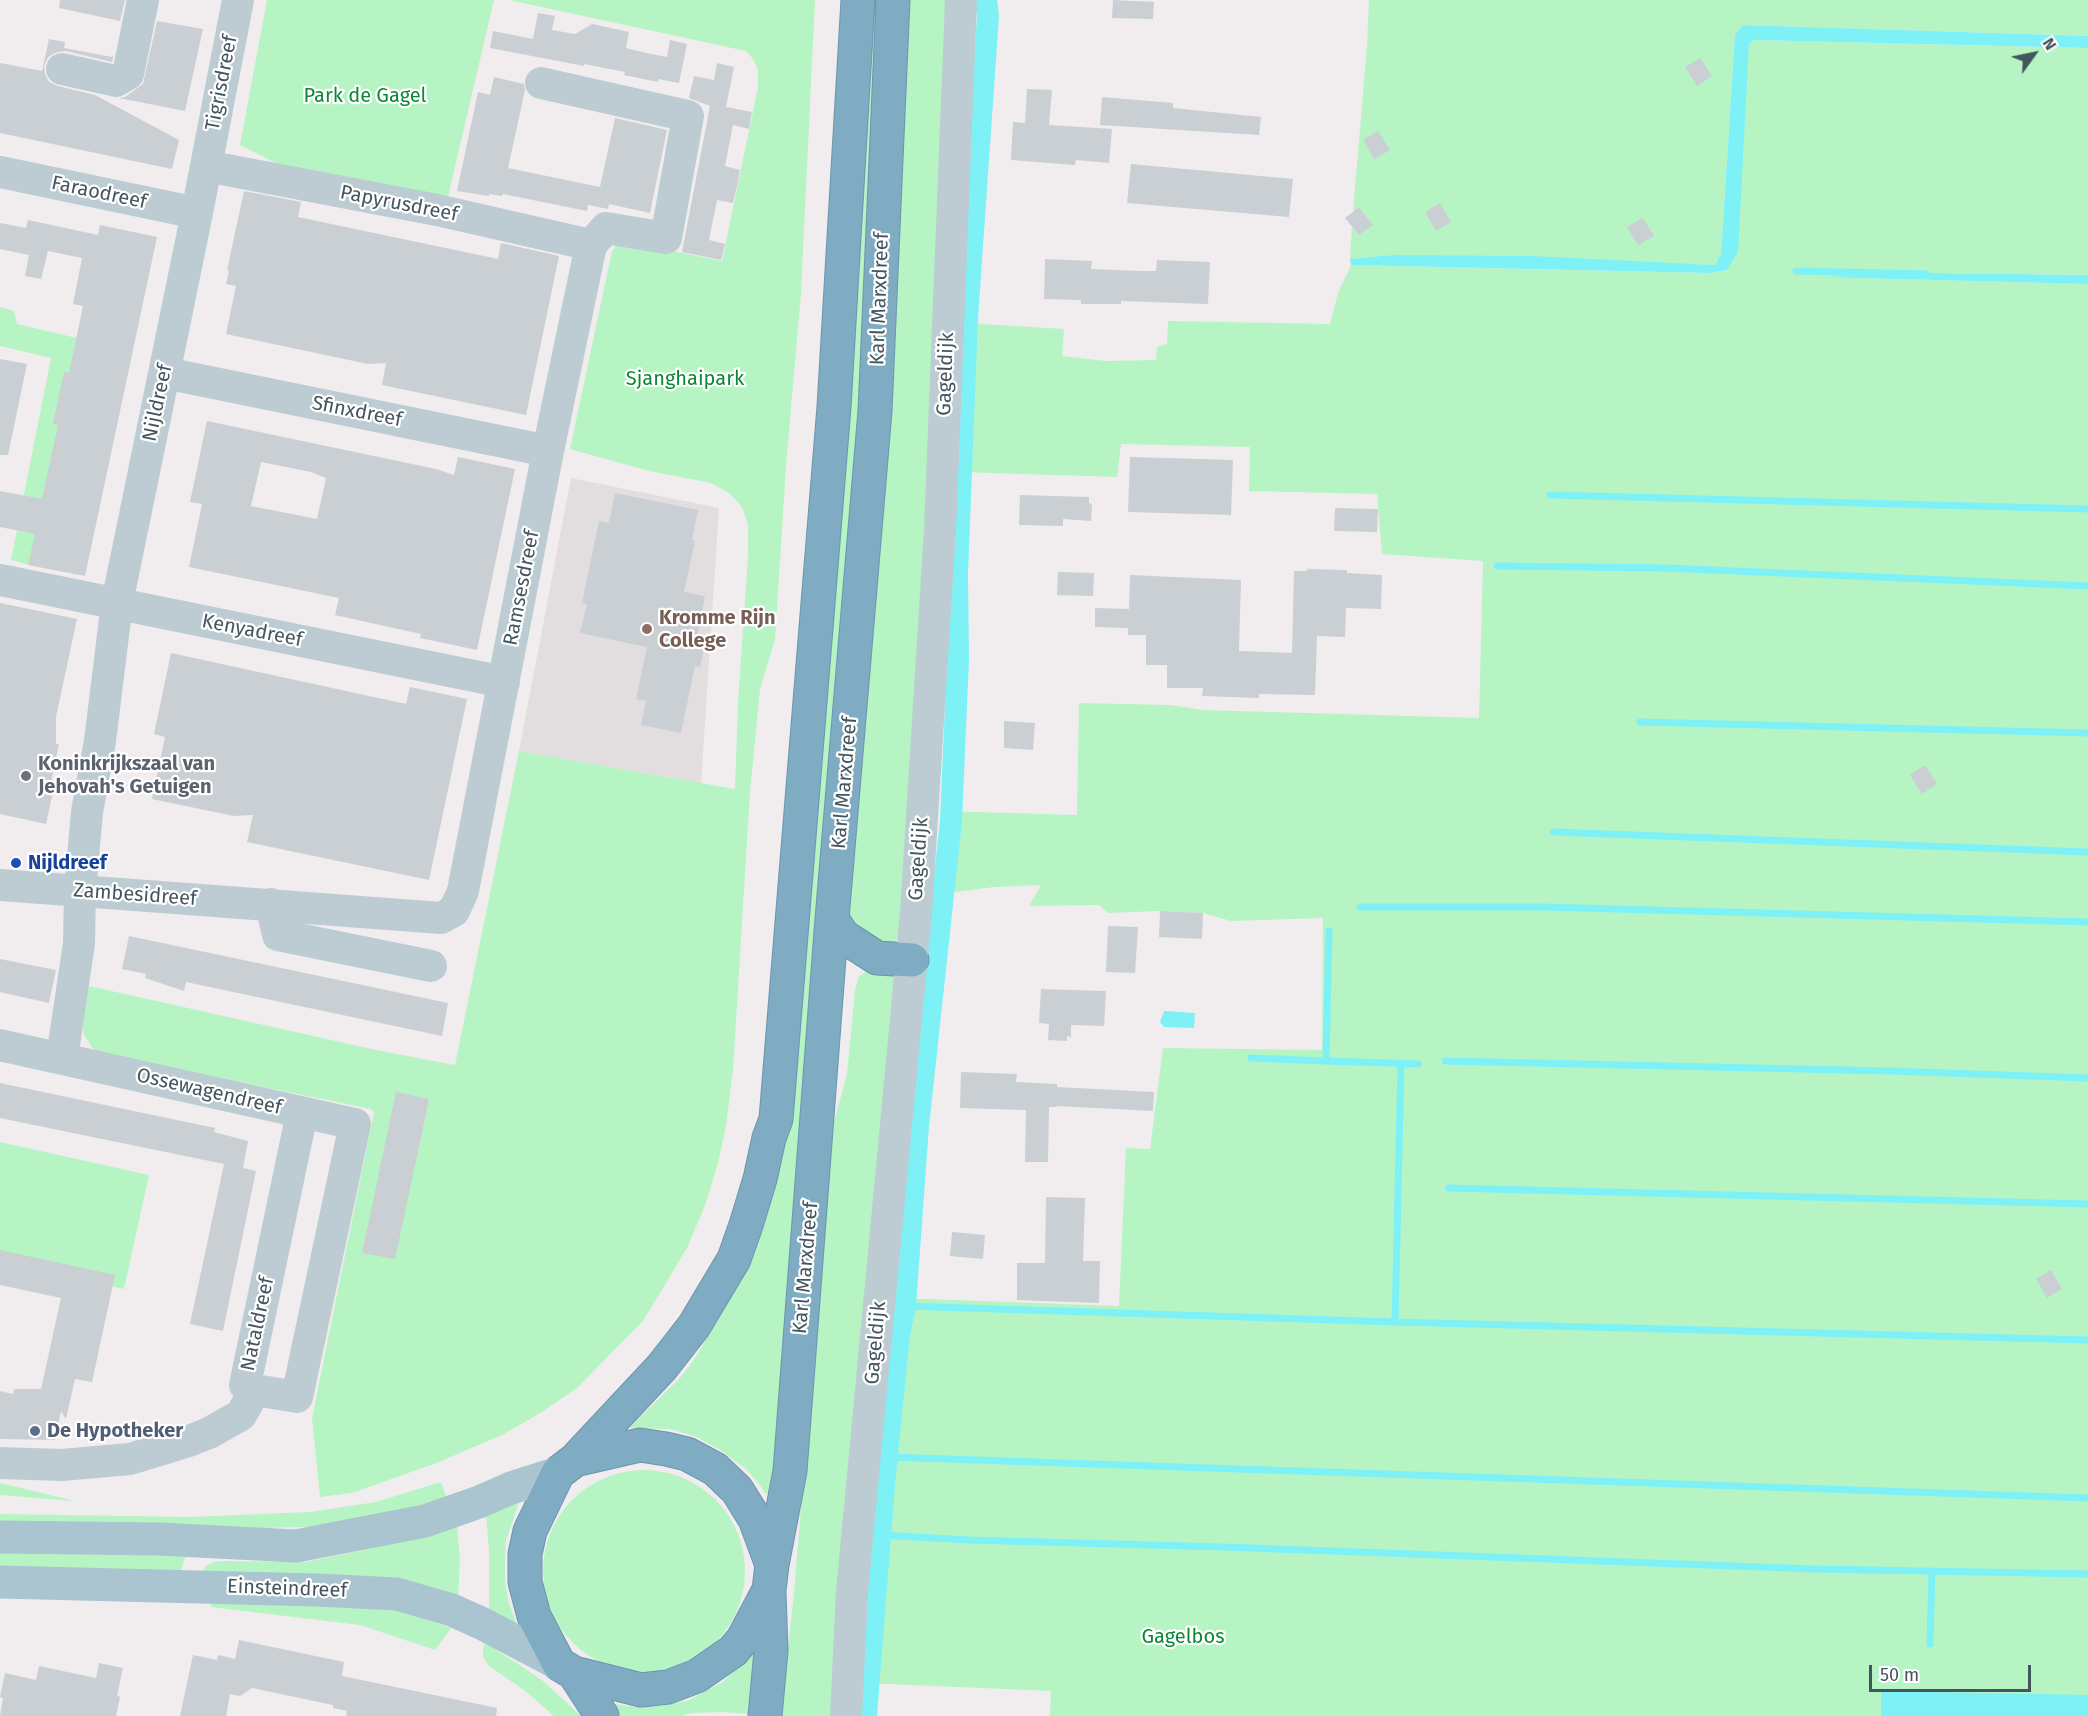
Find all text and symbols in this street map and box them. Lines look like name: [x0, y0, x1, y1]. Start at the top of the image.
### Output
north arrow: [2004, 24, 2064, 84]
street label: Tigrisdreef: [201, 33, 243, 133]
text: N: [2039, 34, 2060, 54]
park label: Park de Gagel: [304, 84, 426, 108]
street label: Faraodreef: [49, 171, 149, 215]
street label: Papyrusdreef: [338, 181, 460, 227]
street label: Karl Marxdreef: [866, 232, 894, 366]
street label: Gageldijk: [933, 332, 959, 416]
street label: Nijldreef: [138, 362, 178, 444]
park label: Sjanghaipark: [626, 367, 744, 391]
street label: Sfinxdreef: [310, 392, 404, 432]
street label: Ramsesdreef: [499, 528, 545, 648]
place label: Kromme Rijn College: [659, 606, 775, 653]
street label: Kenyadreef: [200, 609, 304, 653]
marker: Kromme Rijn College: [640, 622, 654, 636]
street label: Karl Marxdreef: [827, 716, 863, 850]
place label: Koninkrijkszaal van Jehovah's Getuigen: [38, 752, 215, 799]
marker: Koninkrijkszaal van Jehovah's Getuigen: [19, 769, 33, 783]
street label: Gageldijk: [904, 817, 934, 901]
place label: Nijldreef: [28, 851, 107, 875]
marker: Nijldreef: [9, 856, 23, 870]
street label: Zambesidreef: [73, 879, 197, 911]
street label: Ossewagendreef: [134, 1064, 284, 1120]
street label: Karl Marxdreef: [788, 1201, 824, 1335]
street label: Nataldreef: [236, 1275, 280, 1373]
street label: Gageldijk: [860, 1300, 892, 1386]
place label: De Hypotheker: [47, 1419, 183, 1443]
marker: De Hypotheker: [28, 1424, 42, 1438]
street label: Einsteindreef: [227, 1575, 347, 1603]
park label: Gagelbos: [1141, 1625, 1225, 1649]
scale bar: [1872, 1653, 2034, 1691]
text: 50 m: [1880, 1664, 1919, 1686]

